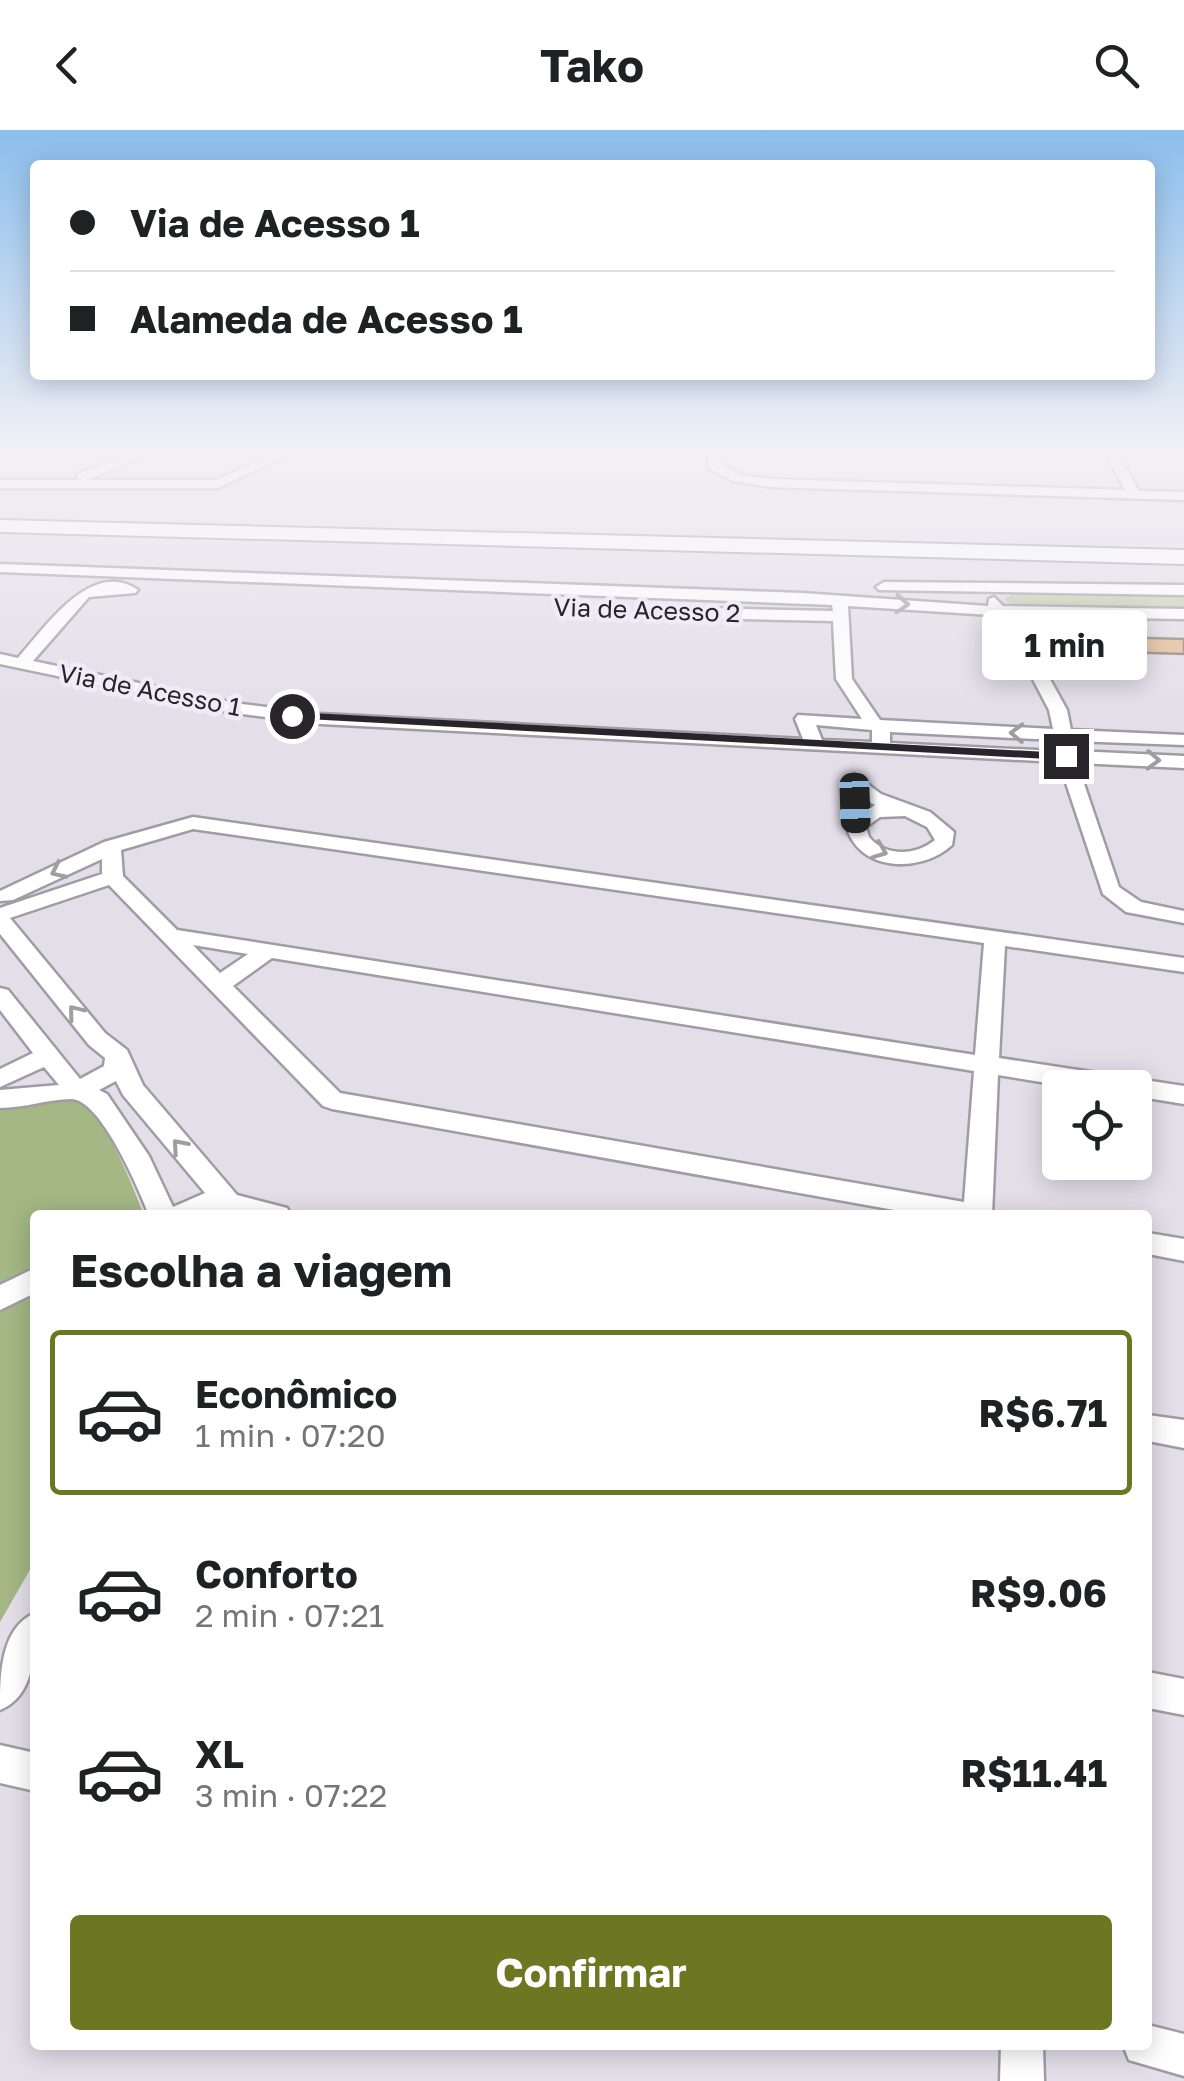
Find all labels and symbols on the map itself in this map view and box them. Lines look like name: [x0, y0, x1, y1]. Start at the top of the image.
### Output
street label: Via de Acesso 2: [553, 591, 741, 628]
one-way arrow: [894, 593, 910, 614]
callout: 1 min: [984, 611, 1148, 681]
street label: Via de Acesso 1: [57, 657, 244, 722]
route start: [270, 694, 315, 739]
one-way arrow: [1008, 723, 1024, 744]
route end: [1044, 734, 1089, 779]
one-way arrow: [1146, 750, 1162, 771]
car: [839, 772, 871, 834]
one-way arrow: [870, 839, 888, 859]
one-way arrow: [51, 859, 69, 879]
one-way arrow: [69, 1006, 87, 1024]
one-way arrow: [172, 1139, 190, 1158]

